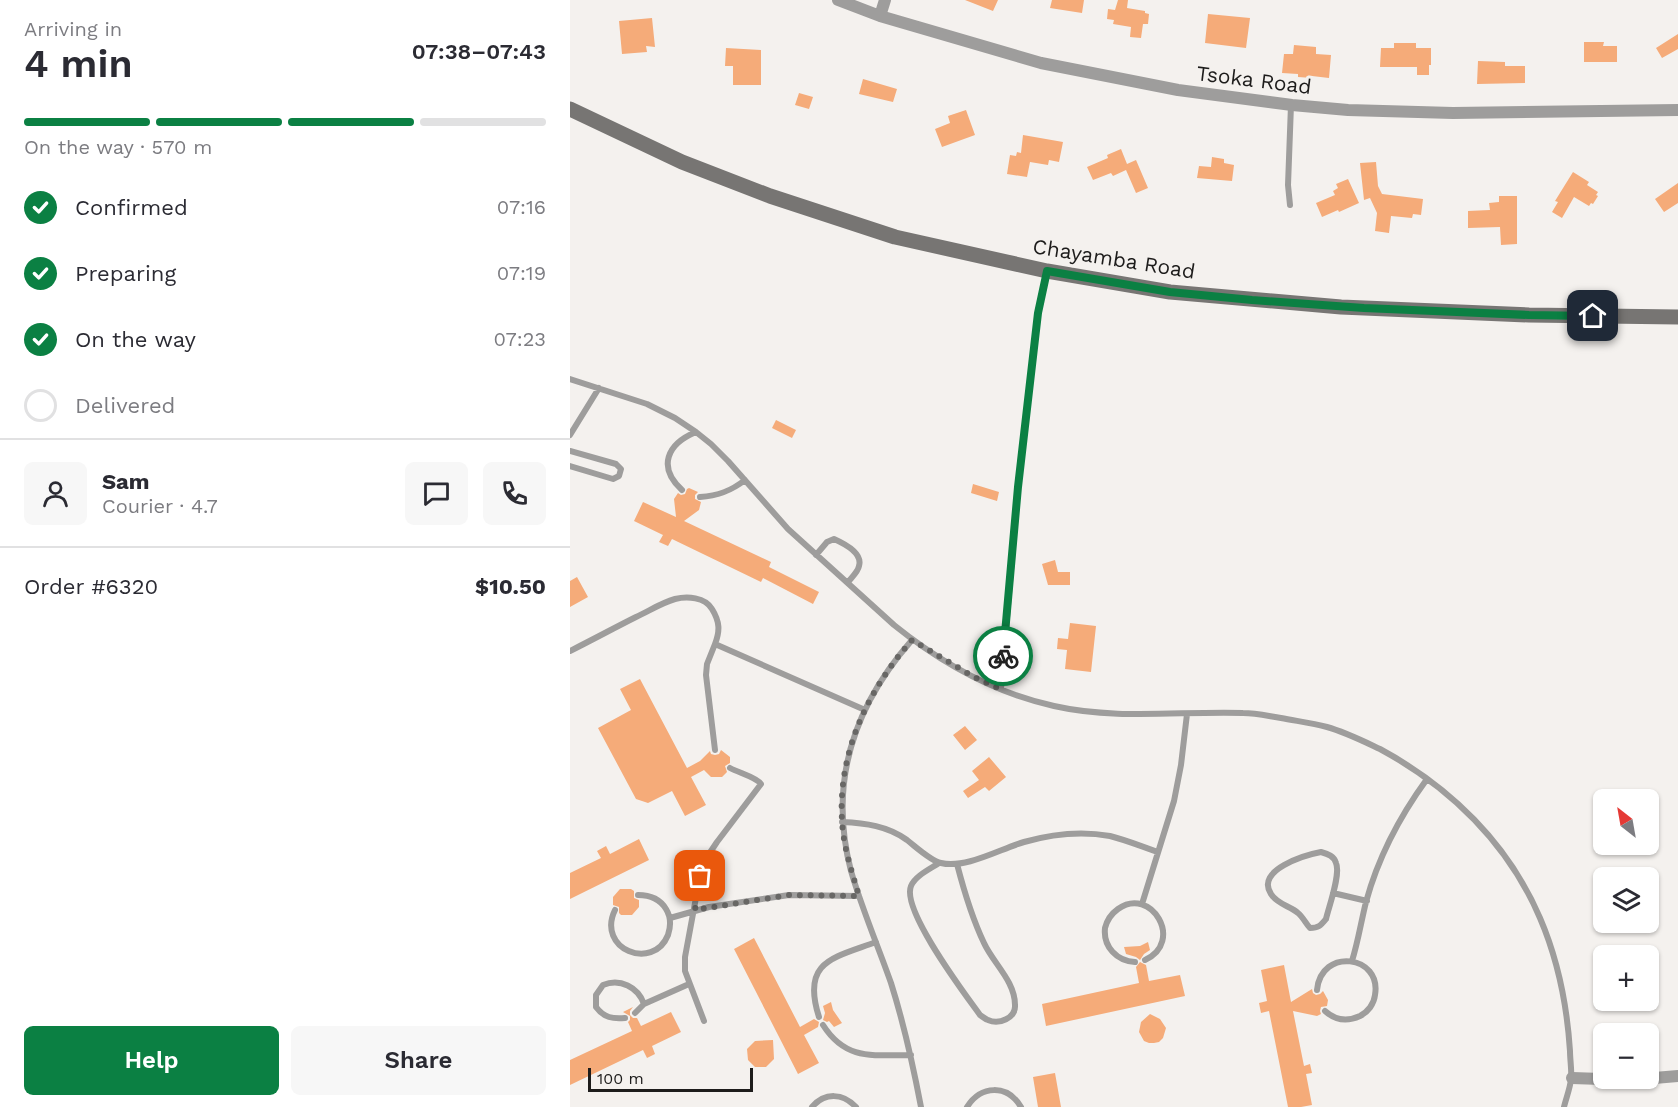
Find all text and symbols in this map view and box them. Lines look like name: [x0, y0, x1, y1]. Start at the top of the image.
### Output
text: Arriving in: [24, 17, 122, 41]
text: 07:38–07:43: [412, 39, 546, 64]
text: 4 min: [24, 41, 133, 86]
street label: Tsoka Road: [1195, 60, 1313, 99]
text: On the way · 570 m: [24, 135, 212, 159]
icon: check: [24, 191, 57, 224]
text: Confirmed: [75, 195, 188, 220]
text: 07:16: [497, 195, 546, 219]
street label: Chayamba Road: [1031, 233, 1197, 284]
icon: check: [24, 257, 57, 290]
text: Preparing: [75, 261, 176, 286]
text: 07:19: [497, 261, 546, 285]
pin: [1567, 290, 1618, 341]
icon: home: [1576, 299, 1609, 332]
icon: check: [24, 323, 57, 356]
text: On the way: [75, 327, 196, 352]
text: 07:23: [494, 327, 546, 351]
text: Delivered: [75, 393, 175, 418]
button: person: [24, 462, 87, 525]
button: chat: [405, 462, 468, 525]
button: phone: [483, 462, 546, 525]
text: Sam: [102, 469, 150, 494]
text: Courier · 4.7: [102, 494, 218, 518]
text: Order #6320: [24, 574, 158, 599]
text: $10.50: [475, 574, 546, 599]
courier: [973, 626, 1033, 686]
icon: bike: [987, 640, 1020, 673]
north arrow: [1593, 789, 1659, 855]
map controls: [1593, 789, 1659, 1089]
pin: [674, 850, 725, 901]
icon: bag: [683, 859, 716, 892]
button: layers: [1593, 867, 1659, 933]
button: +: [1593, 945, 1659, 1011]
button: −: [1593, 1023, 1659, 1089]
button: Help: [24, 1026, 279, 1095]
button: Share: [291, 1026, 546, 1095]
scale bar: [588, 1065, 753, 1092]
text: 100 m: [597, 1069, 644, 1088]

